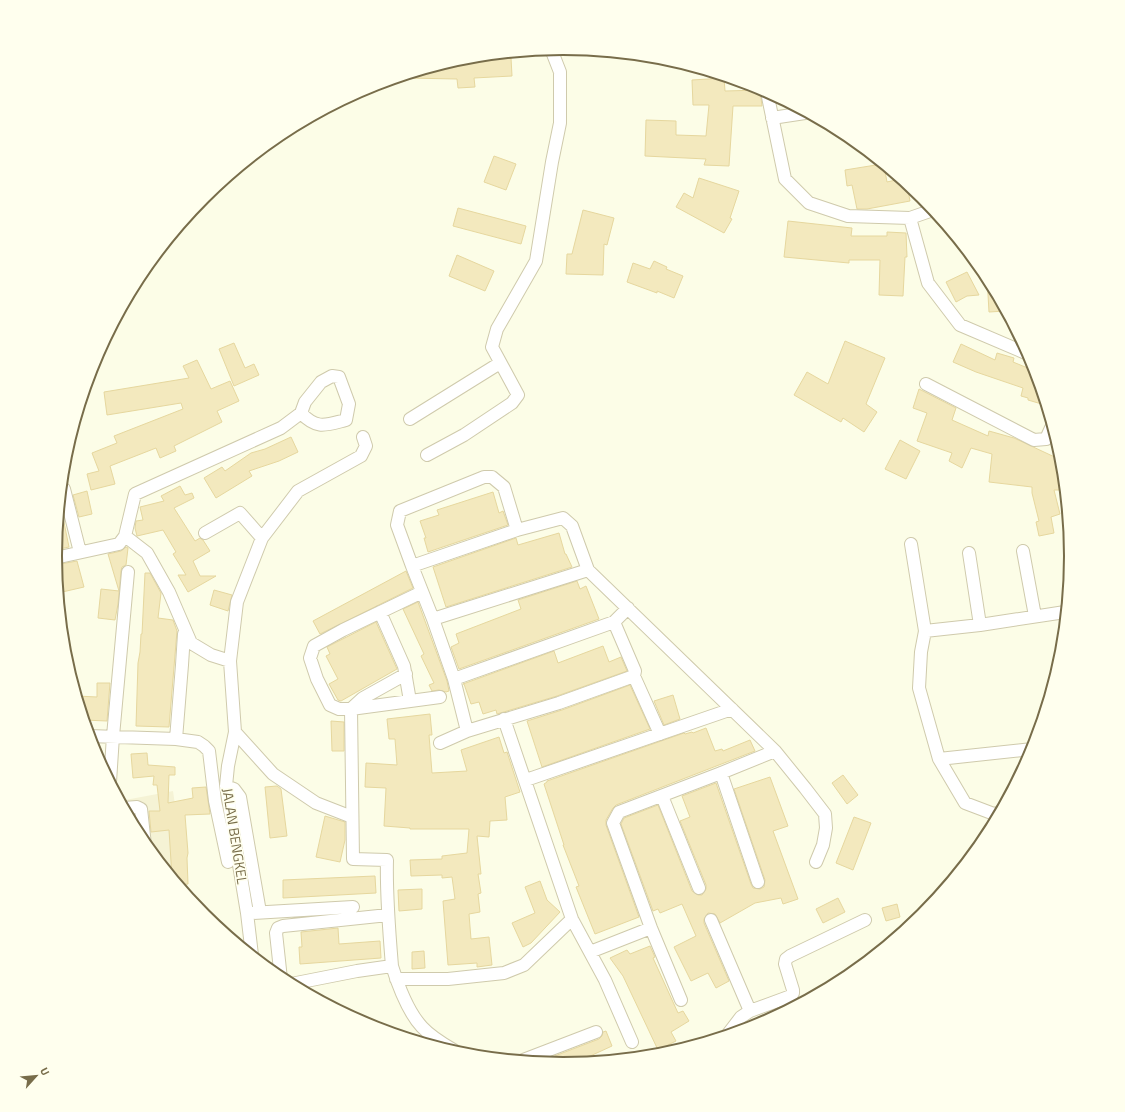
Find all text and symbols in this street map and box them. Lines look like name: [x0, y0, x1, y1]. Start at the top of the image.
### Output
street label: JALAN BENGKEL: [218, 786, 253, 886]
north arrow: [16, 1056, 56, 1096]
text: U: [36, 1065, 54, 1078]

